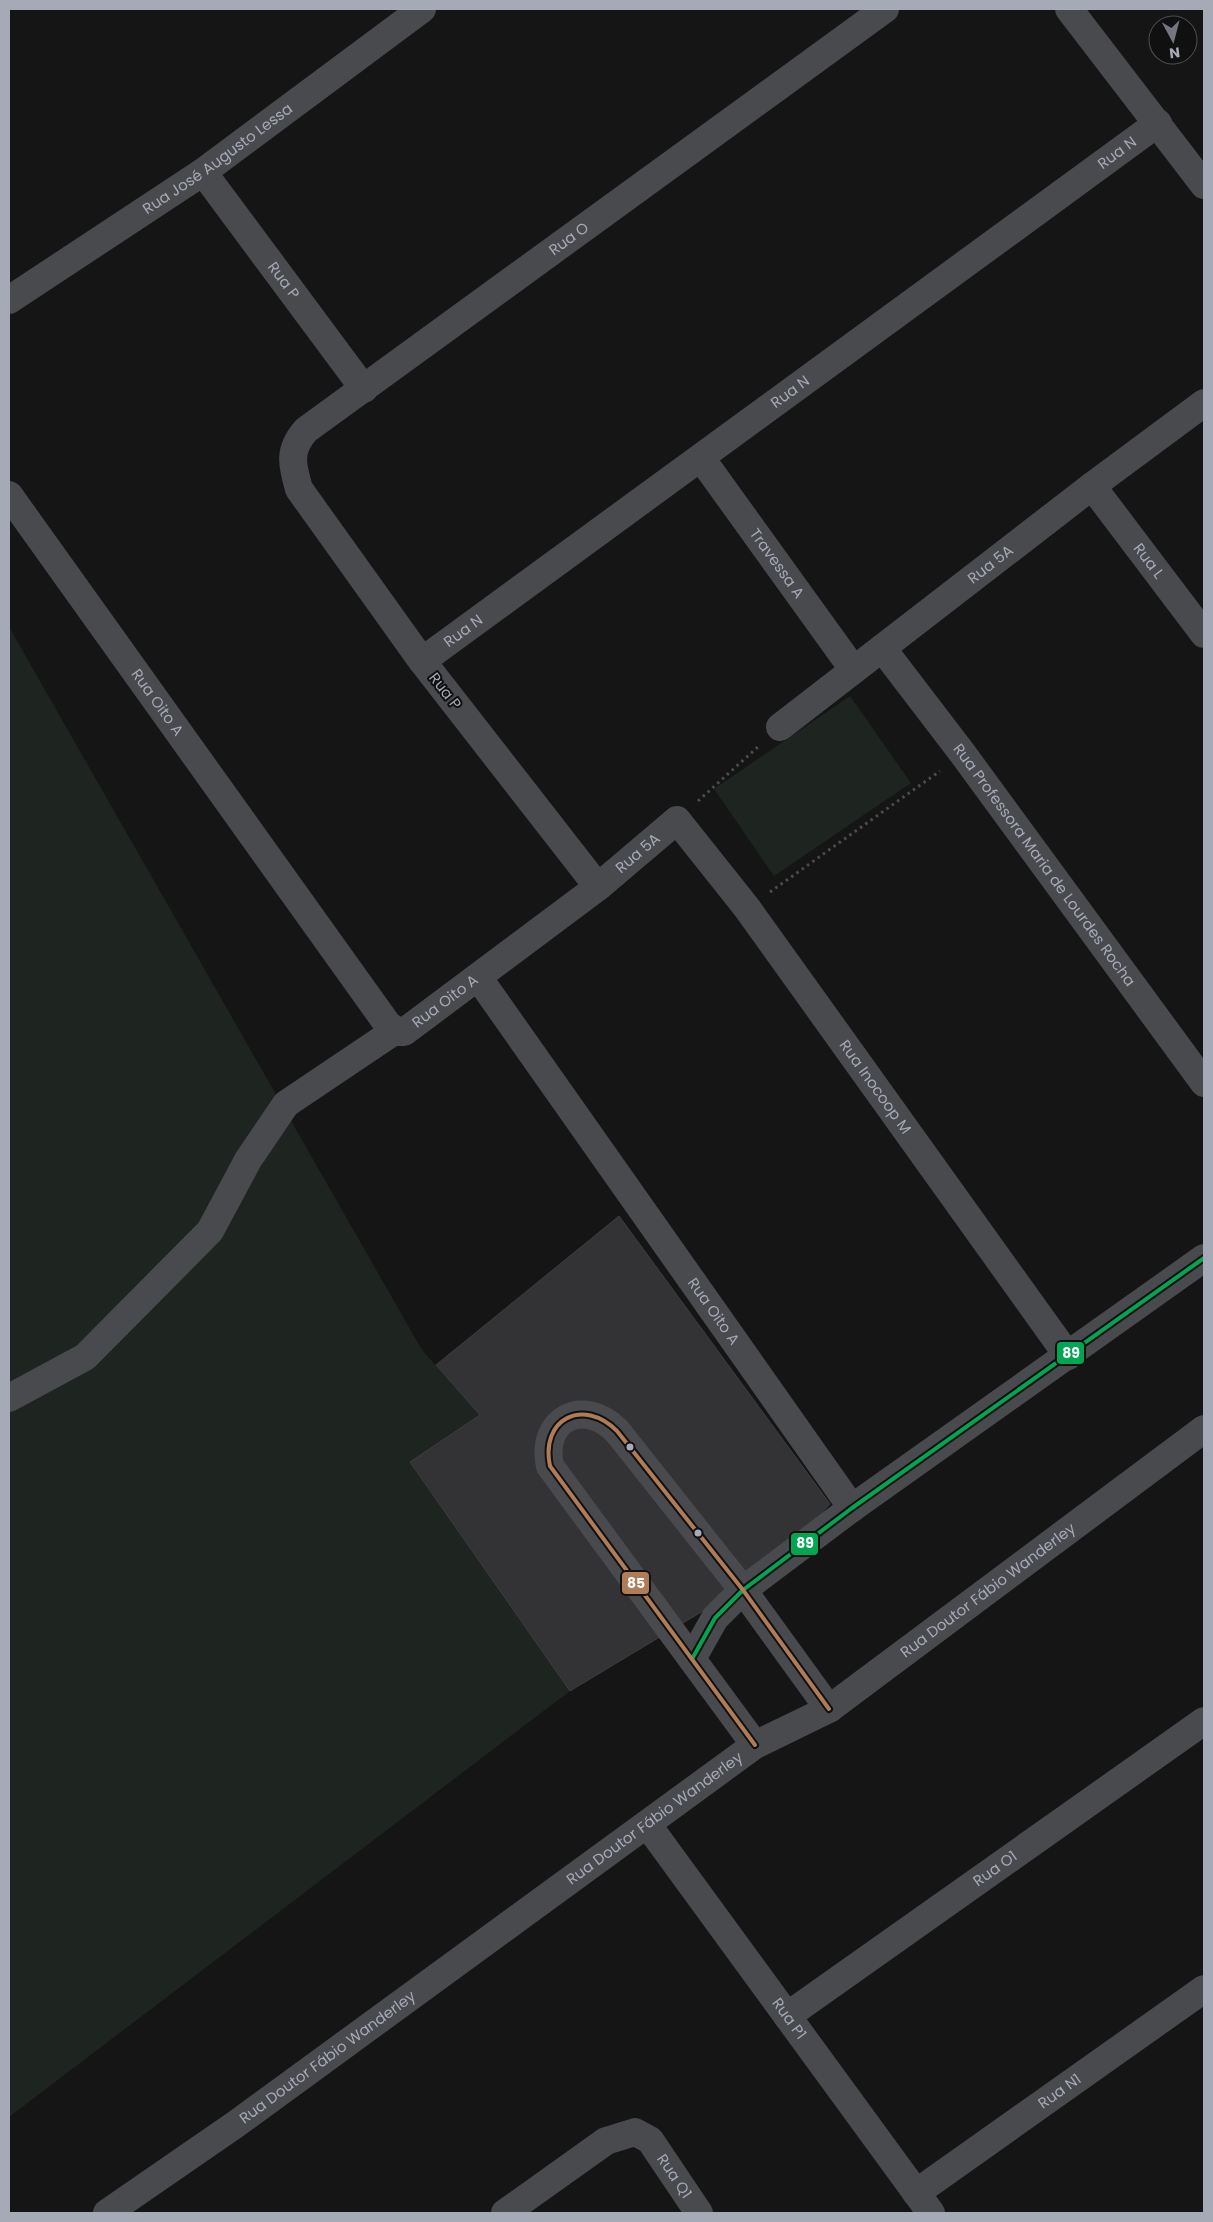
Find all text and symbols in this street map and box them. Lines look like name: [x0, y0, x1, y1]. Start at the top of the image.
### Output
north arrow: [1148, 15, 1198, 65]
text: N: [1168, 42, 1181, 63]
street label: Rua José Augusto Lessa: [138, 98, 297, 219]
street label: Rua N: [1093, 131, 1141, 174]
street label: Rua O: [544, 217, 593, 260]
street label: Rua P: [263, 257, 305, 303]
street label: Rua N: [766, 370, 814, 413]
street label: Travessa A: [745, 524, 810, 602]
street label: Rua L: [1129, 539, 1170, 583]
street label: Rua 5A: [963, 540, 1017, 588]
street label: Rua N: [439, 609, 487, 652]
street label: Rua Oito A: [127, 664, 189, 740]
street label: Rua P: [424, 668, 467, 714]
street label: Rua Professora Maria de Lourdes Rocha: [949, 739, 1141, 990]
street label: Rua 5A: [611, 828, 664, 878]
street label: Rua Oito A: [407, 969, 482, 1032]
street label: Rua Inocoop M: [835, 1035, 917, 1138]
street label: Rua Oito A: [683, 1273, 745, 1349]
line badge: 89: [1056, 1341, 1085, 1365]
text: 89: [1062, 1343, 1080, 1363]
unlabelled marker: [625, 1442, 635, 1452]
street label: Rua Doutor Fábio Wanderley: [896, 1517, 1080, 1662]
unlabelled marker: [693, 1528, 703, 1538]
line badge: 89: [790, 1532, 819, 1556]
text: 89: [796, 1533, 814, 1553]
line badge: 85: [621, 1571, 650, 1595]
text: 85: [627, 1573, 645, 1593]
street label: Rua Doutor Fábio Wanderley: [562, 1746, 747, 1889]
street label: Rua O1: [969, 1845, 1021, 1891]
street label: Rua Doutor Fábio Wanderley: [235, 1985, 420, 2128]
street label: Rua P1: [767, 1993, 812, 2043]
street label: Rua N1: [1034, 2068, 1085, 2113]
street label: Rua Q1: [652, 2150, 697, 2202]

